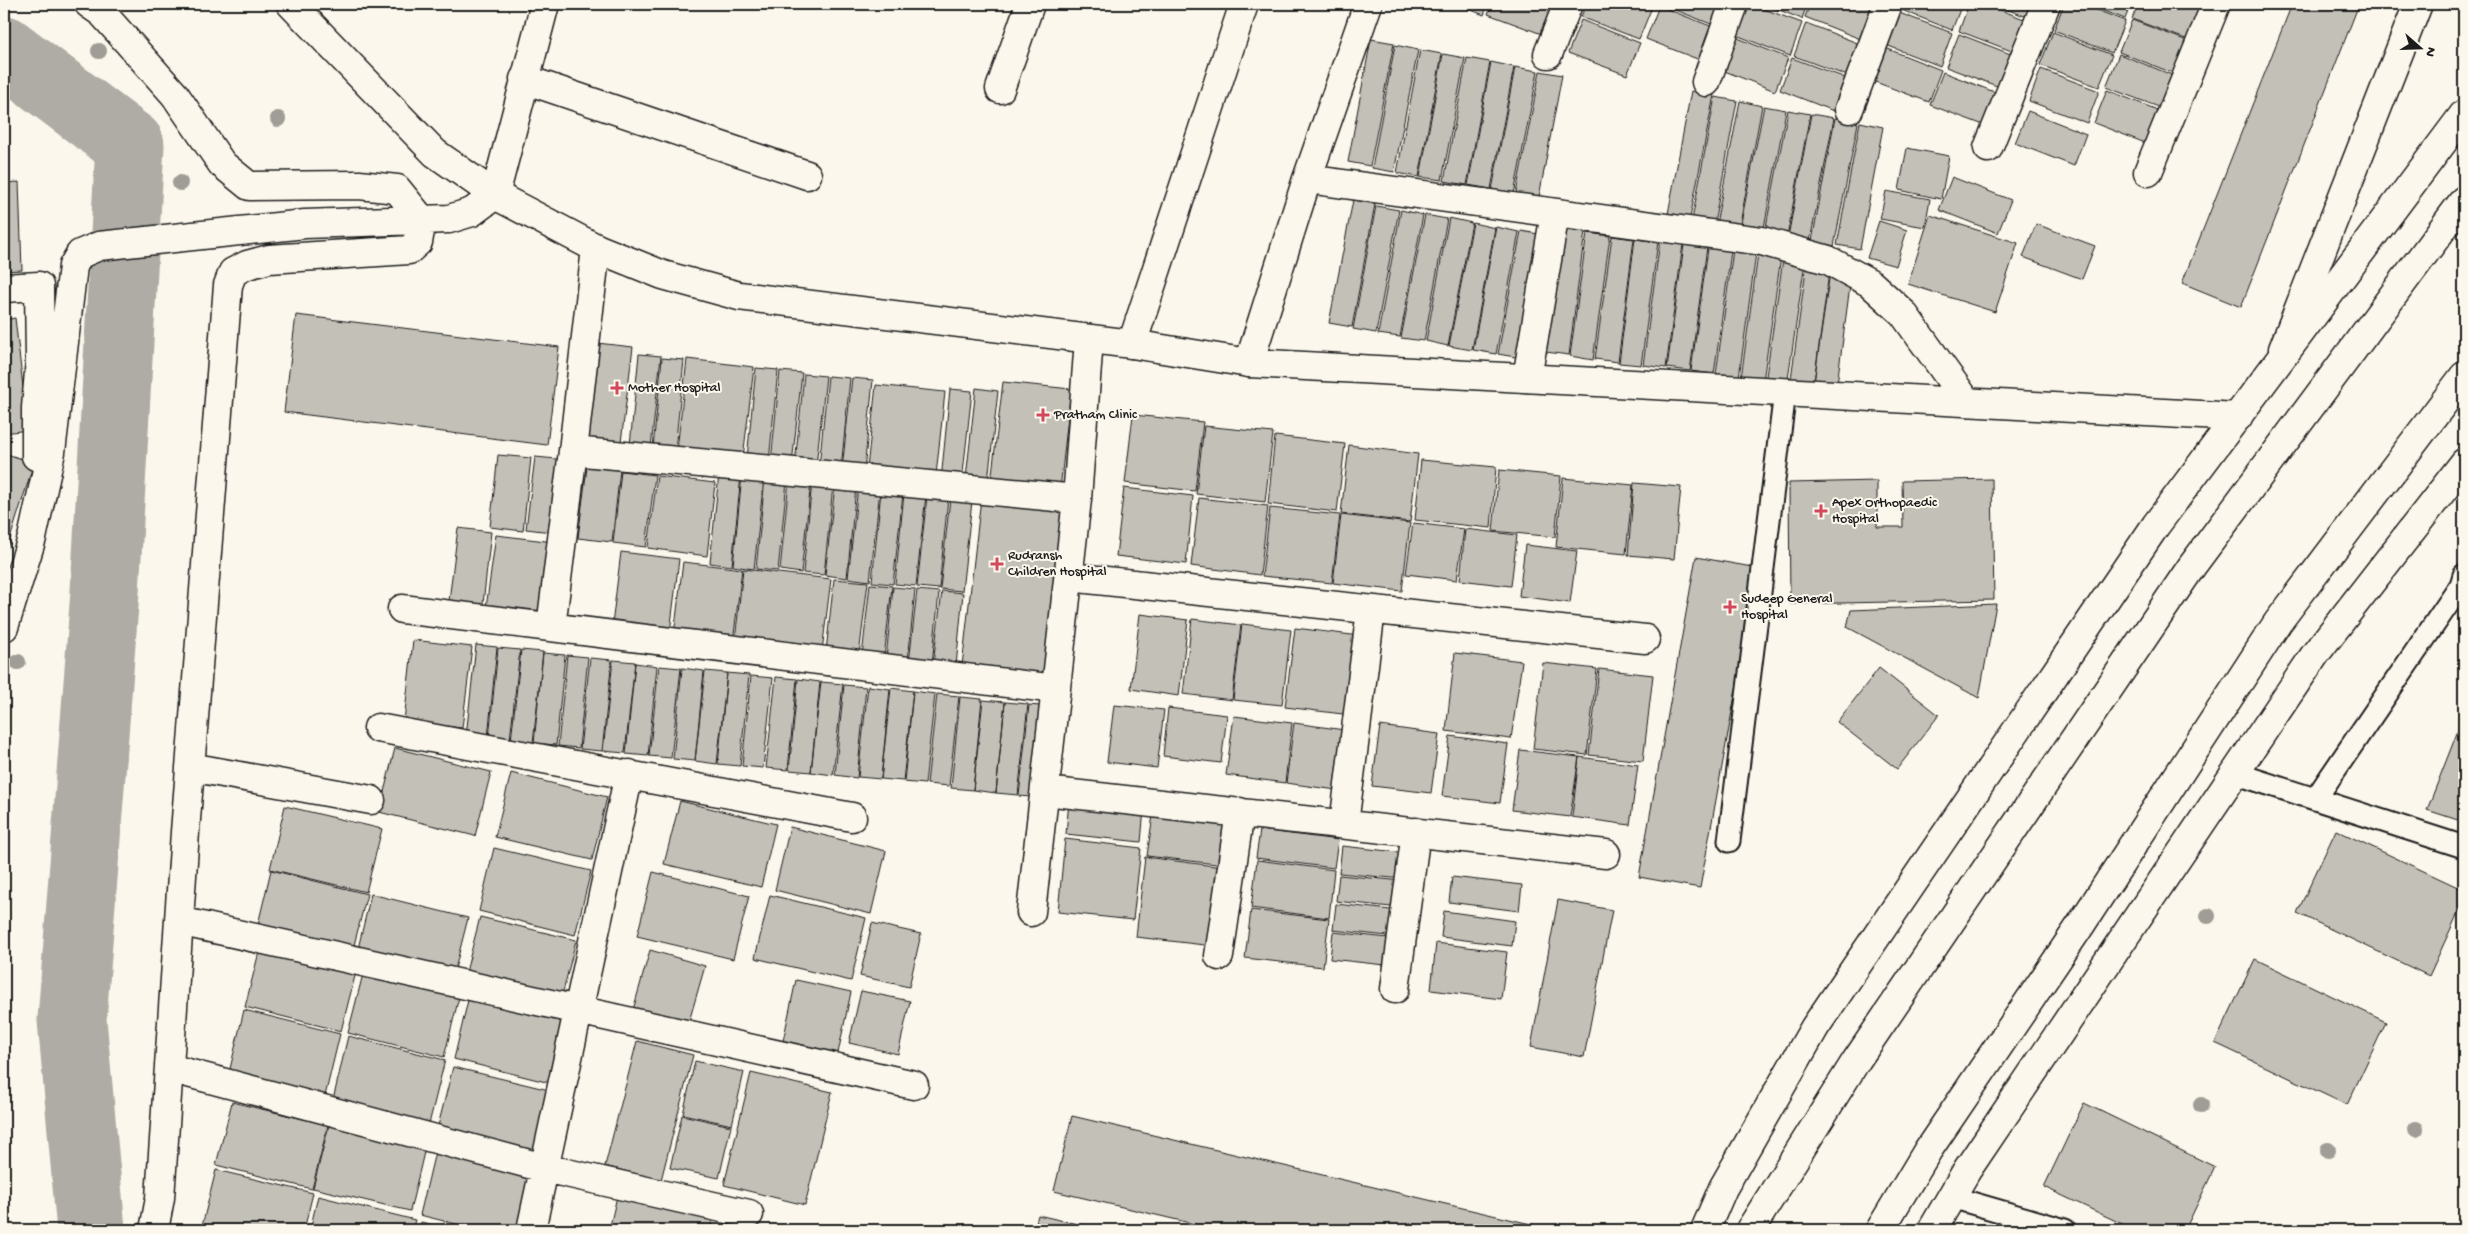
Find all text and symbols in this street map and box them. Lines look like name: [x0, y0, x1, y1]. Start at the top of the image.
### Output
north arrow: [2396, 22, 2446, 72]
text: N: [2420, 44, 2439, 59]
place label: Mother Hospital: [628, 380, 721, 397]
marker: Mother Hospital: [610, 381, 624, 395]
place label: Pratham Clinic: [1053, 407, 1138, 424]
marker: Pratham Clinic: [1036, 408, 1050, 422]
place label: Apex Orthopaedic Hospital: [1832, 495, 1938, 528]
marker: Apex Orthopaedic Hospital: [1814, 504, 1828, 518]
place label: Rudransh Children Hospital: [1008, 548, 1107, 581]
marker: Rudransh Children Hospital: [990, 557, 1004, 571]
place label: Sudeep General Hospital: [1741, 591, 1833, 624]
marker: Sudeep General Hospital: [1723, 600, 1737, 614]

